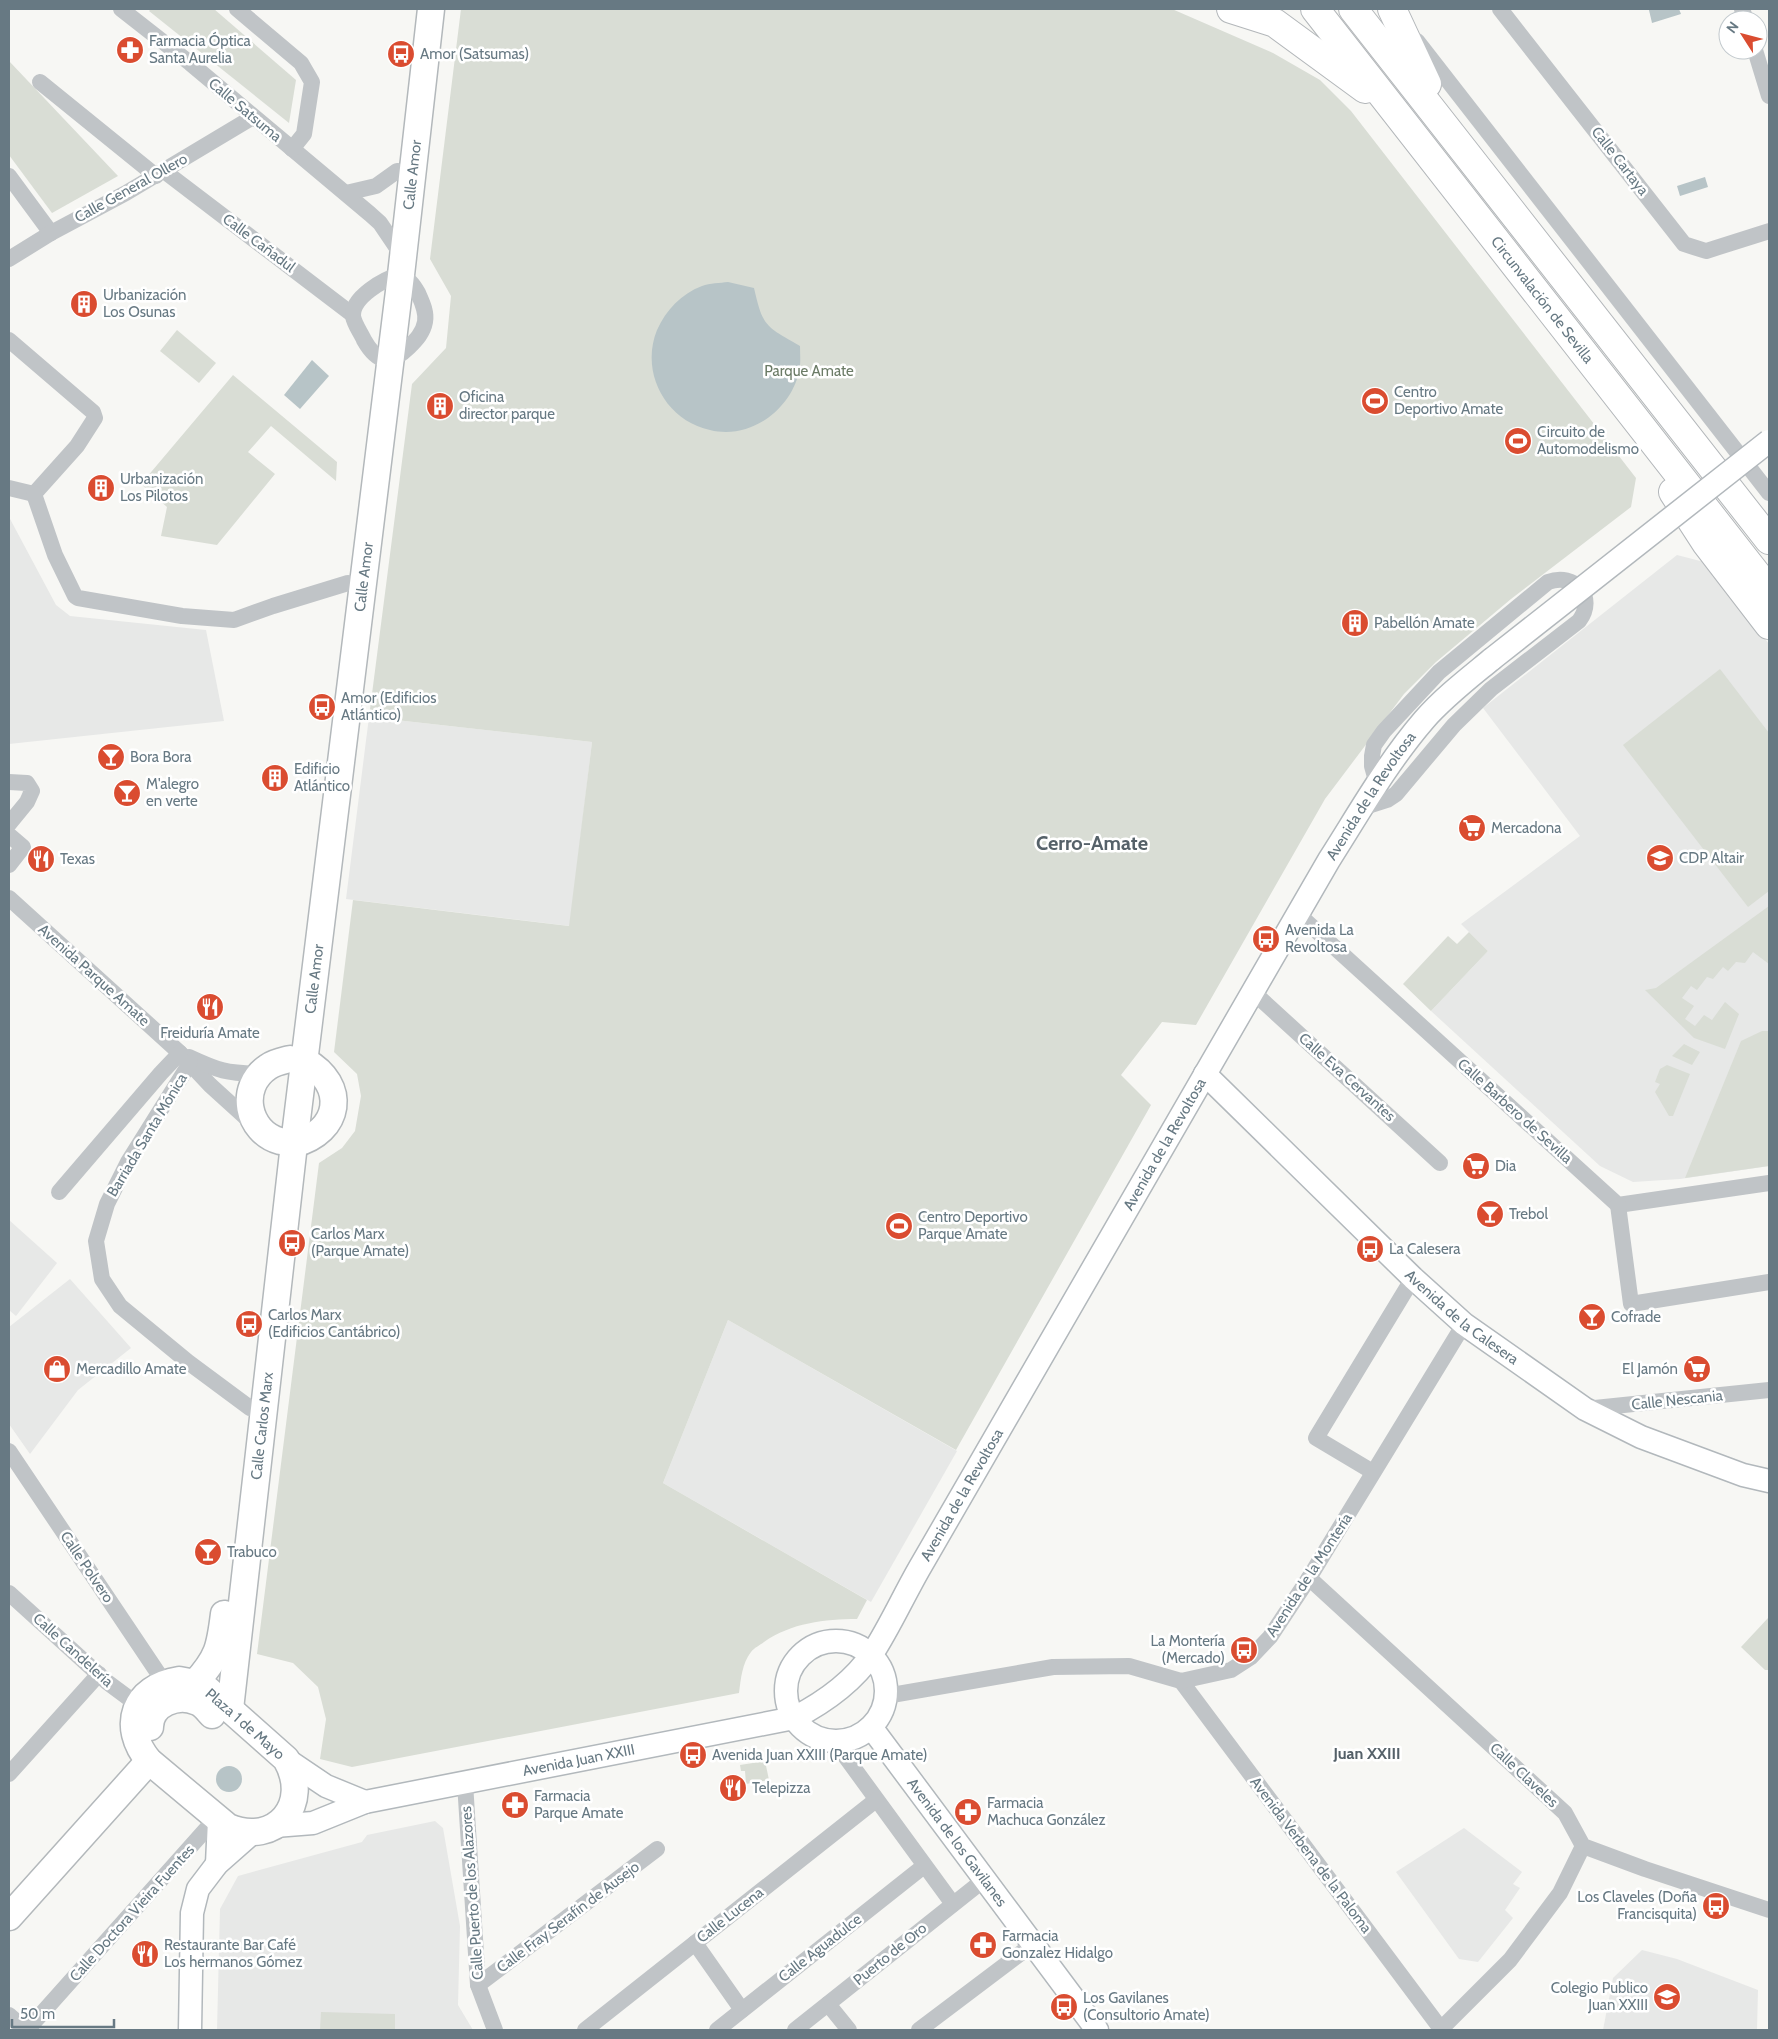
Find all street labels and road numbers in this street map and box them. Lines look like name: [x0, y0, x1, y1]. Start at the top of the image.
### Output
street label: Calle Satsuma: [205, 74, 286, 146]
street label: Calle Cartaya: [1588, 123, 1653, 200]
street label: Calle Amor: [399, 139, 425, 211]
street label: Calle General Ollero: [72, 150, 190, 226]
street label: Calle Cañadul: [219, 210, 299, 276]
street label: Circunvalación de Sevilla: [1487, 233, 1598, 367]
street label: Calle Amor: [351, 541, 377, 613]
street label: Avenida de la Revoltosa: [1322, 728, 1420, 863]
street label: Avenida Parque Amate: [35, 920, 154, 1030]
street label: Calle Amor: [301, 943, 328, 1015]
street label: Calle Eva Cervantes: [1295, 1029, 1399, 1125]
street label: Calle Barbero de Sevilla: [1454, 1055, 1577, 1168]
street label: Barriada Santa Mónica: [103, 1069, 191, 1200]
street label: Avenida de la Revoltosa: [1119, 1074, 1210, 1214]
street label: Avenida de la Calesera: [1401, 1266, 1523, 1369]
street label: Calle Carlos Marx: [247, 1371, 277, 1481]
street label: Calle Nescania: [1631, 1386, 1724, 1414]
street label: Avenida de la Revoltosa: [917, 1425, 1008, 1564]
street label: Avenida de la Montería: [1262, 1509, 1356, 1640]
street label: Calle Polvero: [57, 1528, 117, 1606]
street label: Calle Candelería: [29, 1609, 117, 1691]
street label: Plaza 1 de Mayo: [202, 1685, 288, 1763]
street label: Calle Claveles: [1486, 1739, 1562, 1811]
street label: Avenida Juan XXIII: [521, 1740, 636, 1780]
street label: Avenida Verbena de la Paloma: [1246, 1773, 1376, 1937]
street label: Avenida de los Gavilanes: [903, 1775, 1011, 1910]
street label: Calle Puerto de los Alazores: [457, 1806, 487, 1980]
street label: Calle Doctora Vieira Fuentes: [66, 1841, 198, 1985]
street label: Calle Fray Serafín de Ausejo: [493, 1857, 643, 1977]
street label: Calle Lucena: [693, 1883, 768, 1947]
street label: Calle Aguadulce: [775, 1910, 865, 1986]
street label: Puerto de Oro: [850, 1919, 930, 1989]

